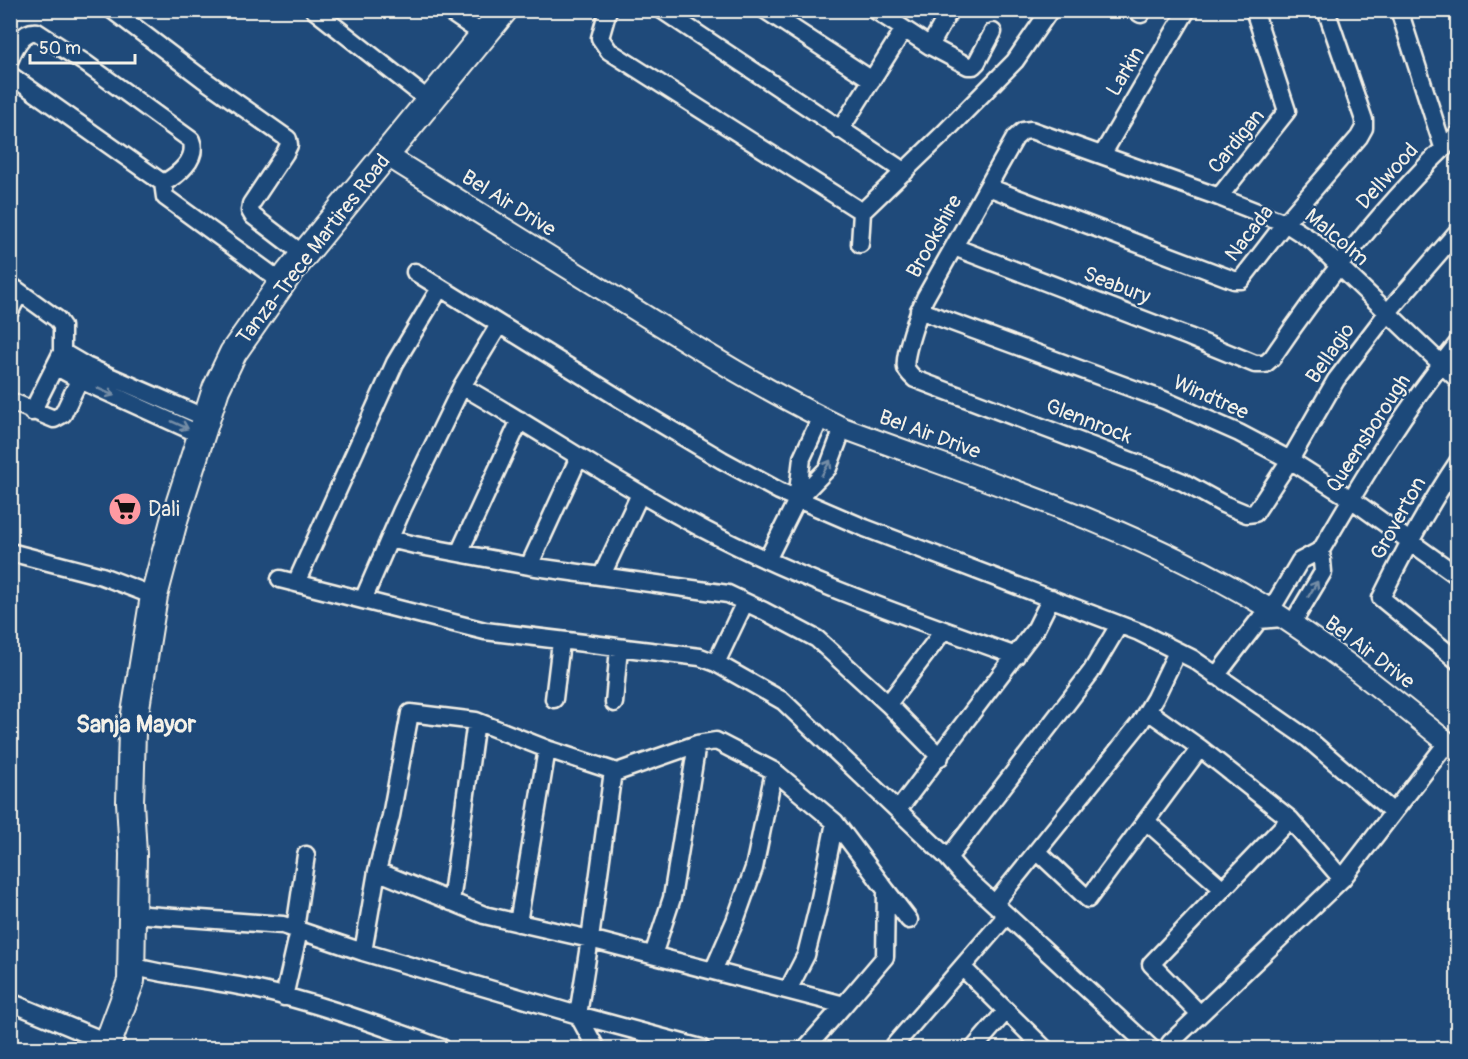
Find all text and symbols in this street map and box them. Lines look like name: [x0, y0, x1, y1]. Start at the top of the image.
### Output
scale bar: [30, 27, 135, 65]
text: 50 m: [39, 37, 81, 60]
street label: Larkin: [1100, 41, 1151, 101]
street label: Cardigan: [1202, 104, 1271, 179]
street label: Dellwood: [1350, 137, 1424, 215]
street label: Tanza-Trece Martires Road: [231, 149, 396, 350]
street label: Bel Air Drive: [457, 164, 561, 243]
street label: Brookshire: [901, 189, 969, 283]
street label: Nacada: [1219, 200, 1280, 267]
street label: Malcolm: [1299, 203, 1374, 272]
street label: Seabury: [1079, 260, 1154, 311]
street label: Bellagio: [1300, 318, 1361, 389]
street label: Windtree: [1169, 369, 1253, 426]
street label: Queensborough: [1320, 369, 1417, 498]
one-way arrow: [96, 386, 114, 398]
street label: Glennrock: [1042, 393, 1136, 450]
street label: Bel Air Drive: [875, 404, 985, 466]
one-way arrow: [170, 420, 188, 431]
one-way arrow: [820, 460, 832, 477]
street label: Groverton: [1365, 472, 1432, 565]
supermarket icon: Dali: [107, 491, 143, 527]
place label: Dali: [148, 496, 180, 523]
one-way arrow: [1308, 581, 1320, 598]
street label: Bel Air Drive: [1319, 610, 1421, 695]
district label: Sanja Mayor: [76, 710, 196, 739]

